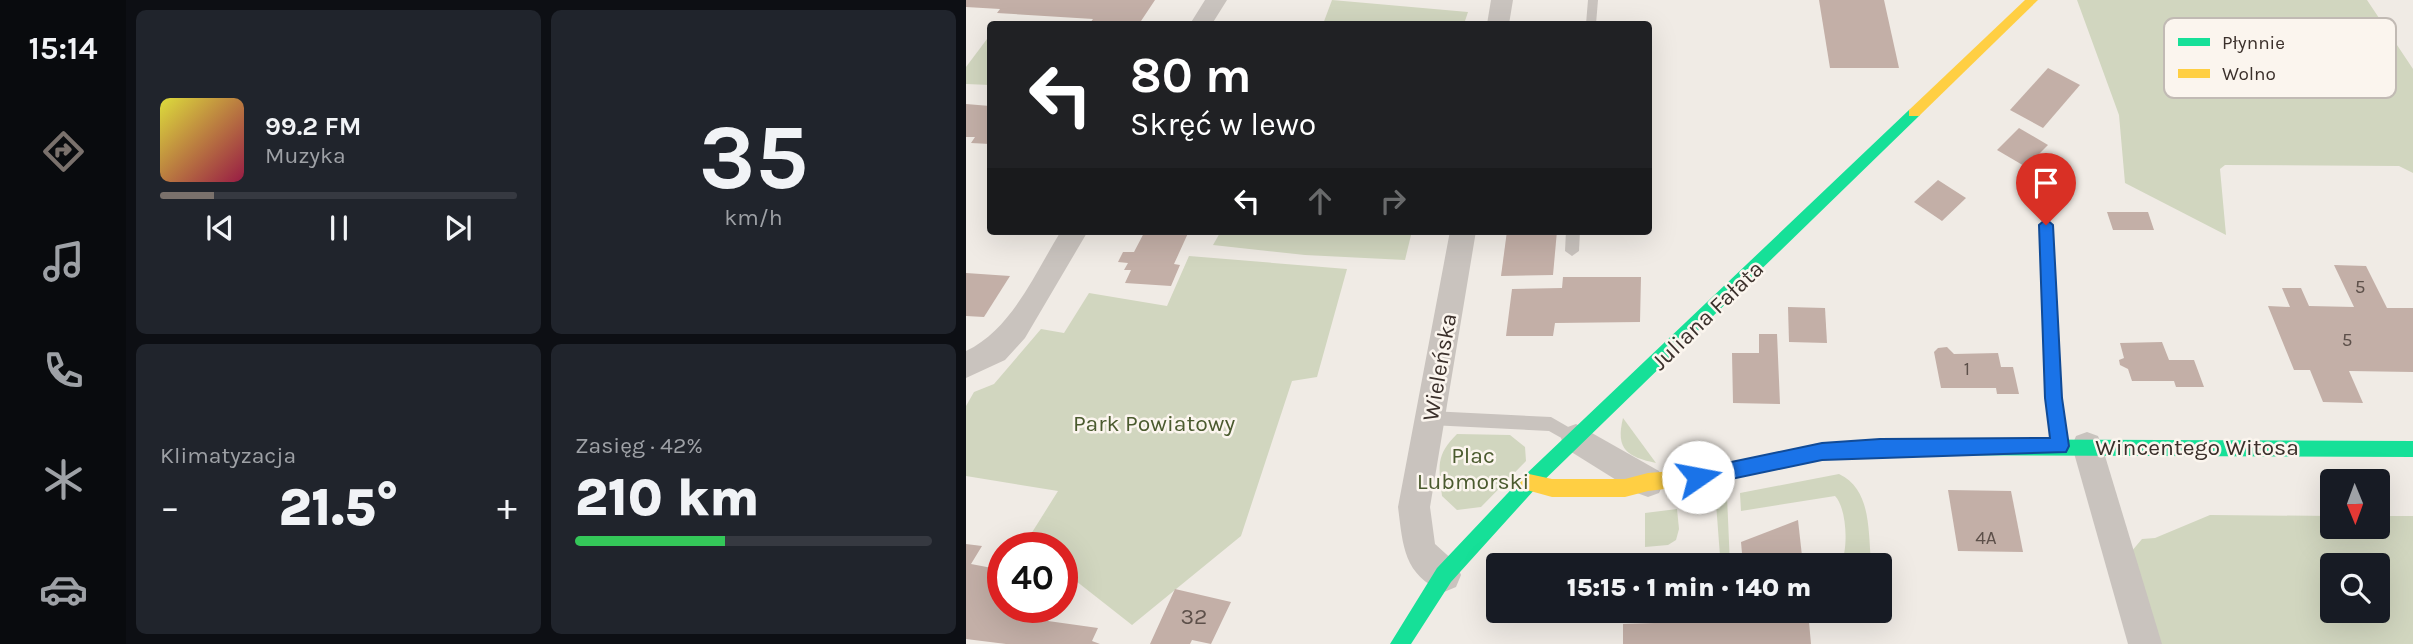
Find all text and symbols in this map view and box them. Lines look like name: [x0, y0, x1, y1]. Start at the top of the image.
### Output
legend: [2164, 18, 2396, 98]
text: 15:14: [28, 30, 98, 67]
text: Płynnie: [2222, 32, 2285, 54]
text: 80 m: [1130, 47, 1252, 104]
icon: left: [1015, 49, 1106, 140]
text: Wolno: [2222, 63, 2276, 85]
text: 35: [699, 105, 808, 211]
text: Skręć w lewo: [1130, 106, 1316, 143]
text: 99.2 FM: [265, 111, 362, 142]
icon: directions: [39, 127, 88, 176]
text: Muzyka: [265, 142, 346, 169]
pin: [2016, 153, 2076, 225]
icon: arrive: [2027, 164, 2065, 202]
icon: left: [1228, 182, 1266, 220]
icon: ahead: [1301, 182, 1339, 220]
icon: right: [1374, 182, 1412, 220]
text: km/h: [724, 204, 783, 231]
icon: previous: [201, 209, 239, 247]
icon: pause: [320, 209, 358, 247]
icon: next: [439, 209, 477, 247]
icon: music: [39, 237, 88, 286]
street label: Juliana Fałata: [1646, 255, 1769, 376]
house number: 5: [2355, 276, 2365, 298]
street label: Wieleńska: [1417, 311, 1462, 423]
house number: 5: [2342, 329, 2352, 351]
icon: phone: [39, 346, 88, 395]
house number: 1: [1964, 358, 1970, 380]
park label: Park Powiatowy: [1073, 410, 1235, 437]
text: Zasięg · 42%: [575, 432, 703, 459]
street label: Wincentego Witosa: [2095, 434, 2299, 461]
position arrow: [1661, 440, 1735, 514]
text: Klimatyzacja: [160, 442, 296, 469]
park label: Plac Lubmorski: [1417, 442, 1529, 495]
icon: climate: [39, 455, 88, 504]
text: 210 km: [575, 467, 759, 528]
north arrow: [2320, 469, 2390, 539]
map controls: [2320, 469, 2390, 623]
text: 21.5°: [278, 477, 399, 538]
text: −: [160, 485, 180, 530]
text: +: [497, 485, 517, 530]
house number: 4A: [1975, 527, 1997, 549]
speed limit sign: 40: [987, 532, 1078, 623]
button: search: [2320, 553, 2390, 623]
icon: car: [39, 565, 88, 614]
text: 15:15 · 1 min · 140 m: [1567, 572, 1811, 603]
house number: 32: [1181, 603, 1207, 630]

